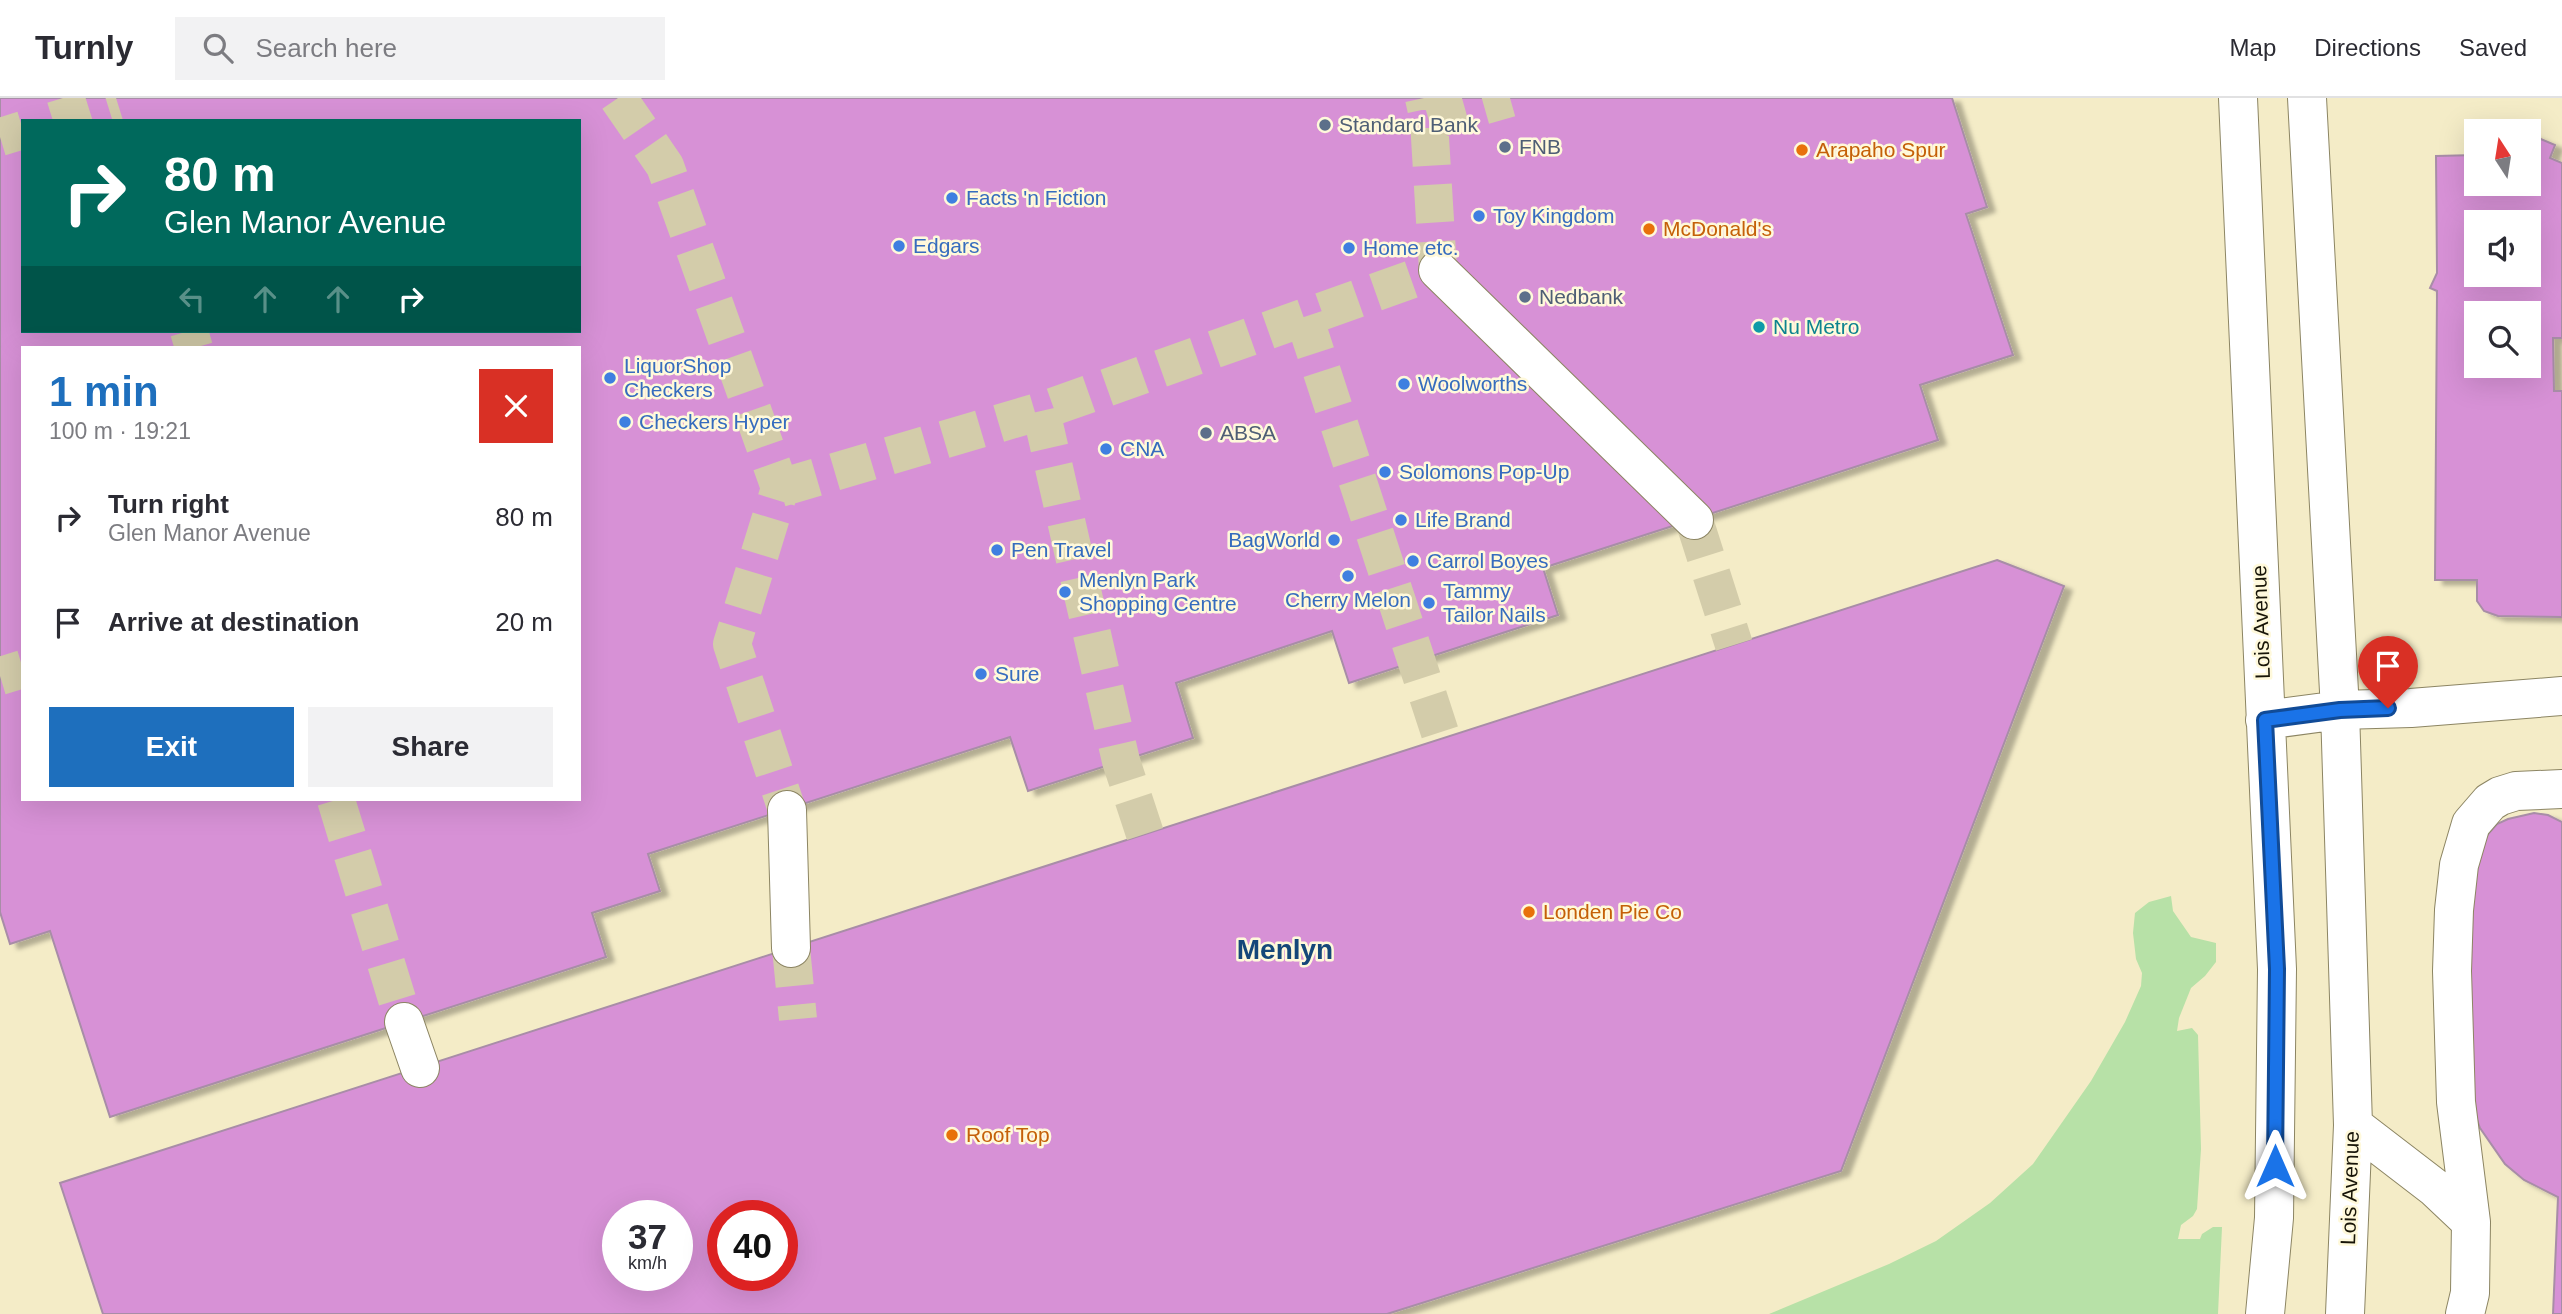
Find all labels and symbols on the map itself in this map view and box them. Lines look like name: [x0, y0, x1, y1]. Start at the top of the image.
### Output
place label: Standard Bank: [1339, 113, 1478, 136]
marker: Standard Bank: [1317, 117, 1333, 133]
north arrow: [2464, 119, 2541, 196]
place label: FNB: [1519, 135, 1561, 158]
place label: Arapaho Spur: [1816, 138, 1946, 161]
marker: FNB: [1497, 139, 1513, 155]
marker: Arapaho Spur: [1794, 142, 1810, 158]
place label: Facts 'n Fiction: [966, 186, 1107, 209]
marker: Facts 'n Fiction: [944, 190, 960, 206]
place label: Toy Kingdom: [1493, 204, 1614, 227]
marker: Toy Kingdom: [1471, 208, 1487, 224]
place label: McDonald's: [1663, 217, 1772, 240]
marker: McDonald's: [1641, 221, 1657, 237]
place label: Edgars: [913, 234, 980, 257]
place label: Home etc.: [1363, 236, 1459, 259]
marker: Edgars: [891, 238, 907, 254]
marker: Home etc.: [1341, 240, 1357, 256]
place label: Nedbank: [1539, 285, 1624, 308]
marker: Nedbank: [1517, 289, 1533, 305]
place label: Nu Metro: [1773, 315, 1859, 338]
marker: Nu Metro: [1751, 319, 1767, 335]
place label: LiquorShop Checkers: [624, 354, 731, 401]
marker: LiquorShop Checkers: [602, 370, 618, 386]
place label: Woolworths: [1418, 372, 1527, 395]
marker: Woolworths: [1396, 376, 1412, 392]
place label: Checkers Hyper: [639, 410, 790, 433]
marker: Checkers Hyper: [617, 414, 633, 430]
place label: ABSA: [1220, 421, 1276, 444]
marker: ABSA: [1198, 425, 1214, 441]
place label: CNA: [1120, 437, 1164, 460]
marker: CNA: [1098, 441, 1114, 457]
place label: Solomons Pop-Up: [1399, 460, 1569, 483]
marker: Solomons Pop-Up: [1377, 464, 1393, 480]
place label: Life Brand: [1415, 508, 1511, 531]
marker: Life Brand: [1393, 512, 1409, 528]
place label: BagWorld: [1228, 528, 1320, 551]
marker: BagWorld: [1326, 532, 1342, 548]
place label: Pen Travel: [1011, 538, 1111, 561]
marker: Pen Travel: [989, 542, 1005, 558]
place label: Carrol Boyes: [1427, 549, 1548, 572]
marker: Carrol Boyes: [1405, 553, 1421, 569]
street label: Lois Avenue: [2247, 565, 2274, 679]
place label: Menlyn Park Shopping Centre: [1079, 568, 1237, 615]
marker: Cherry Melon: [1340, 568, 1356, 584]
place label: Tammy Tailor Nails: [1443, 579, 1546, 626]
marker: Menlyn Park Shopping Centre: [1057, 584, 1073, 600]
place label: Cherry Melon: [1285, 588, 1411, 611]
marker: Tammy Tailor Nails: [1421, 595, 1437, 611]
pin: [2358, 636, 2418, 708]
place label: Sure: [995, 662, 1039, 685]
marker: Sure: [973, 666, 989, 682]
place label: Londen Pie Co: [1543, 900, 1682, 923]
marker: Londen Pie Co: [1521, 904, 1537, 920]
district label: Menlyn: [1237, 934, 1333, 965]
place label: Roof Top: [966, 1123, 1050, 1146]
marker: Roof Top: [944, 1127, 960, 1143]
position arrow: [2238, 1129, 2312, 1203]
street label: Lois Avenue: [2336, 1131, 2363, 1245]
speed limit sign: 40: [707, 1200, 798, 1291]

